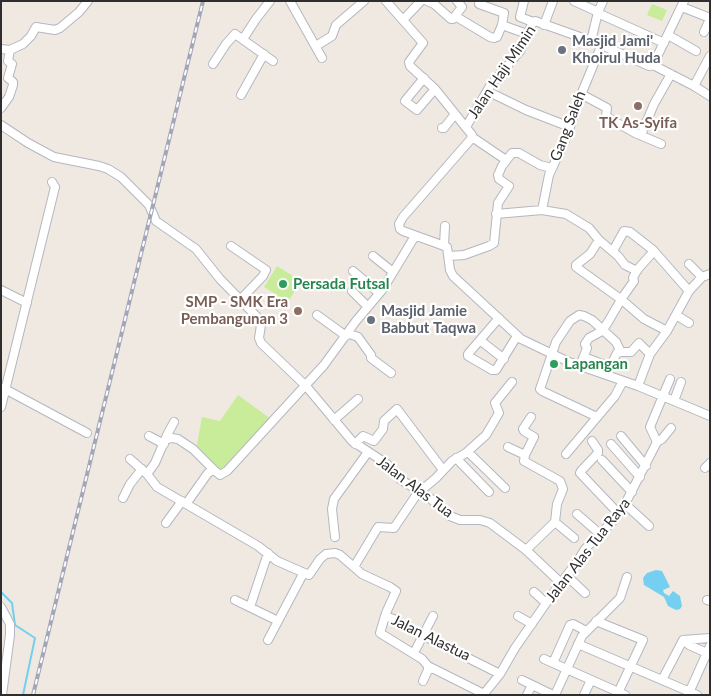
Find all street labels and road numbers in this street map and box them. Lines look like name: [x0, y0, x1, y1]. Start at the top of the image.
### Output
street label: Jalan Haji Mimin: [464, 22, 540, 122]
street label: Gang Saleh: [546, 88, 590, 164]
street label: Jalan Alas Tua: [373, 452, 457, 522]
street label: Jalan Alas Tua Raya: [542, 495, 634, 605]
street label: Jalan Alastua: [389, 611, 473, 665]

